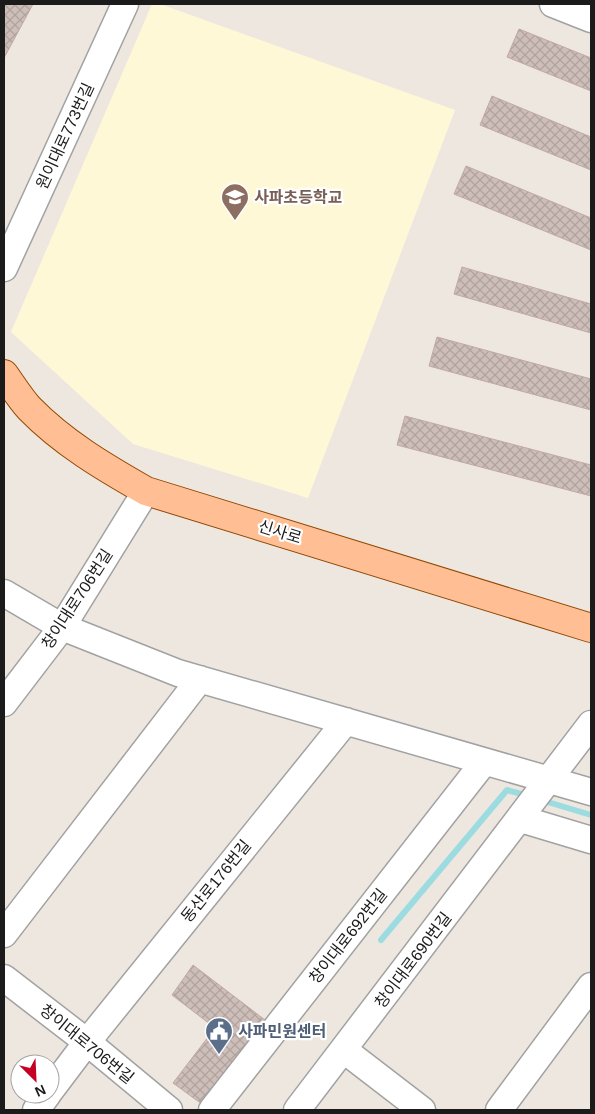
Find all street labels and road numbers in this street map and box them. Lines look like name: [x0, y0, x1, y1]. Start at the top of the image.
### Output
street label: 원이대로773번길: [33, 80, 97, 192]
street label: 신사로: [256, 517, 304, 547]
street label: 창이대로706번길: [39, 546, 115, 652]
street label: 동산로176번길: [178, 837, 254, 925]
street label: 창이대로692번길: [306, 885, 390, 987]
street label: 창이대로690번길: [372, 909, 454, 1011]
street label: 창이대로706번길: [37, 1001, 137, 1087]

